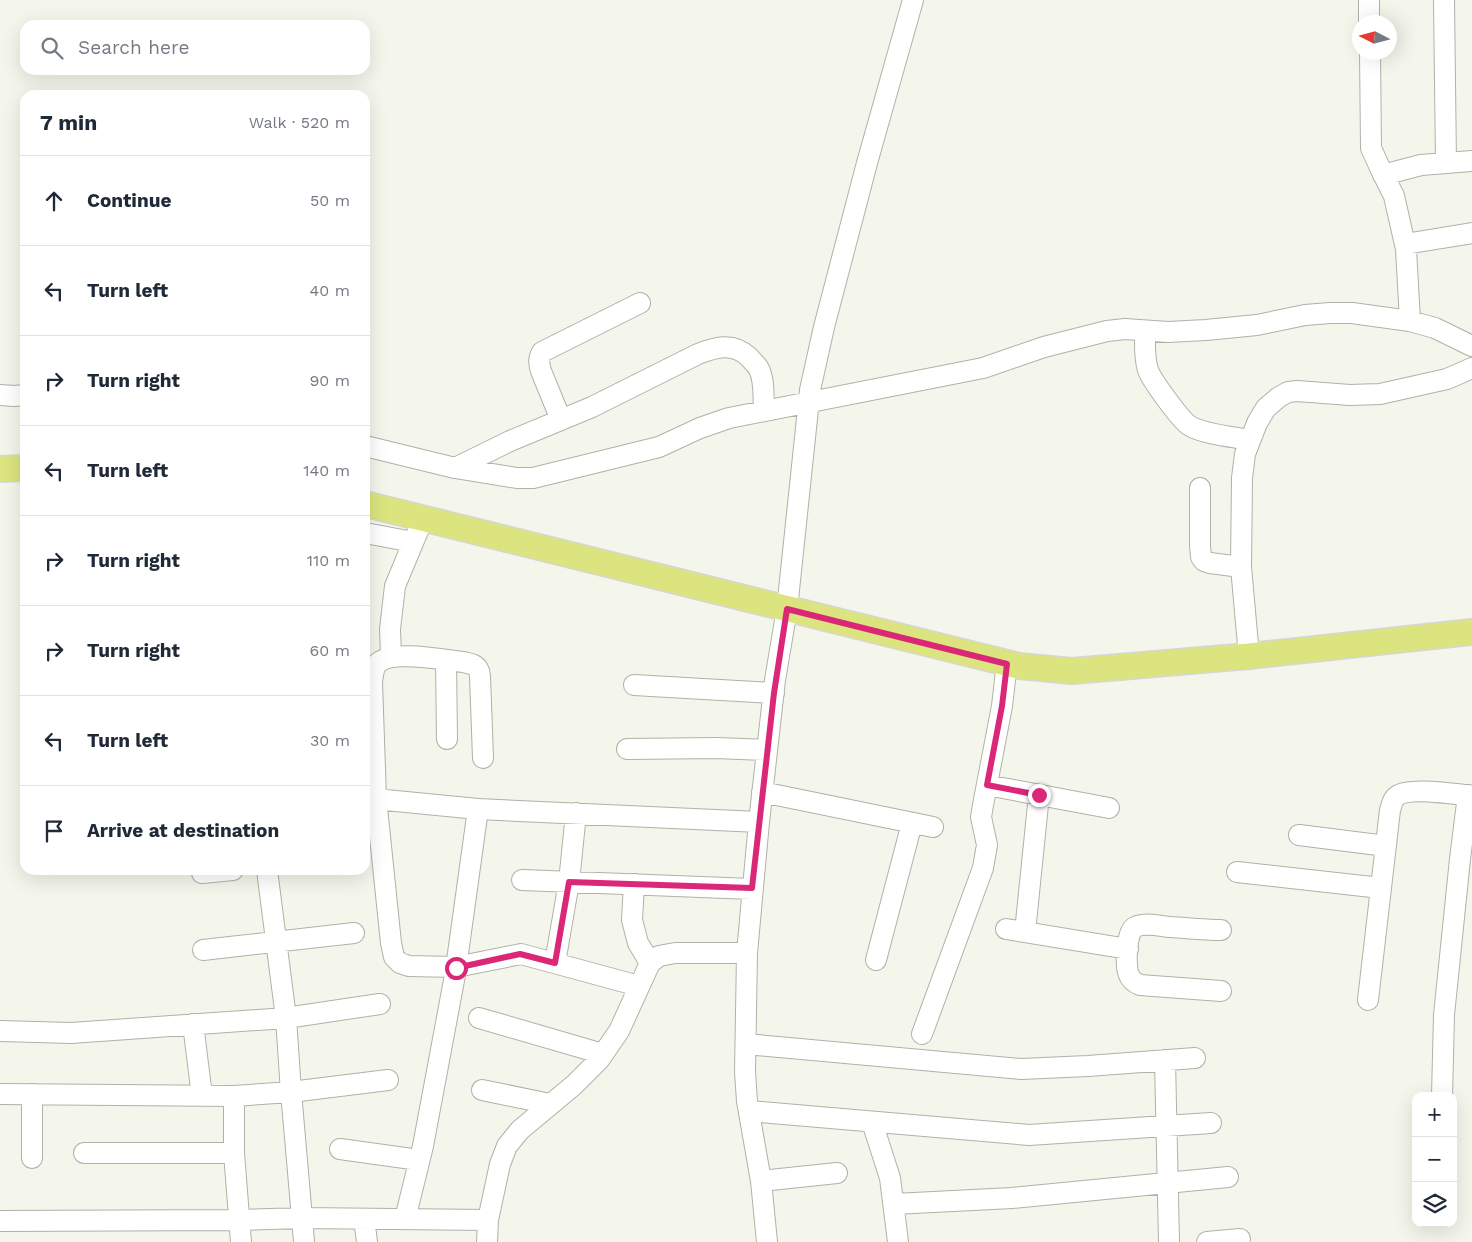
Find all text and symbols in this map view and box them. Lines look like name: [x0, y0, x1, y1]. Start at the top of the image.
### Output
north arrow: [1352, 15, 1397, 60]
search box: [20, 20, 370, 75]
icon: search: [38, 34, 66, 62]
text: Search here: [78, 36, 189, 59]
text: 7 min: [40, 110, 97, 135]
text: Walk · 520 m: [249, 113, 350, 132]
icon: ahead: [40, 187, 68, 215]
text: Continue: [87, 189, 171, 212]
text: 50 m: [310, 191, 350, 210]
icon: left: [40, 277, 68, 305]
text: Turn left: [87, 279, 168, 302]
text: 40 m: [310, 281, 350, 300]
icon: right: [40, 367, 68, 395]
text: Turn right: [87, 369, 180, 392]
text: 90 m: [309, 371, 350, 390]
icon: left: [40, 457, 68, 485]
text: Turn left: [87, 459, 168, 482]
text: 140 m: [303, 461, 350, 480]
icon: right: [40, 547, 68, 575]
text: Turn right: [87, 549, 180, 572]
text: 110 m: [307, 551, 350, 570]
icon: right: [40, 637, 68, 665]
text: Turn right: [87, 639, 180, 662]
text: 60 m: [310, 641, 350, 660]
icon: left: [40, 727, 68, 755]
text: Turn left: [87, 729, 168, 752]
text: 30 m: [310, 731, 350, 750]
route end: [1028, 784, 1051, 807]
icon: arrive: [40, 817, 68, 845]
text: Arrive at destination: [87, 819, 279, 842]
route start: [445, 957, 468, 980]
map controls: [1412, 1092, 1457, 1227]
button: +: [1412, 1092, 1457, 1137]
button: −: [1412, 1137, 1457, 1182]
button: layers: [1412, 1182, 1457, 1227]

